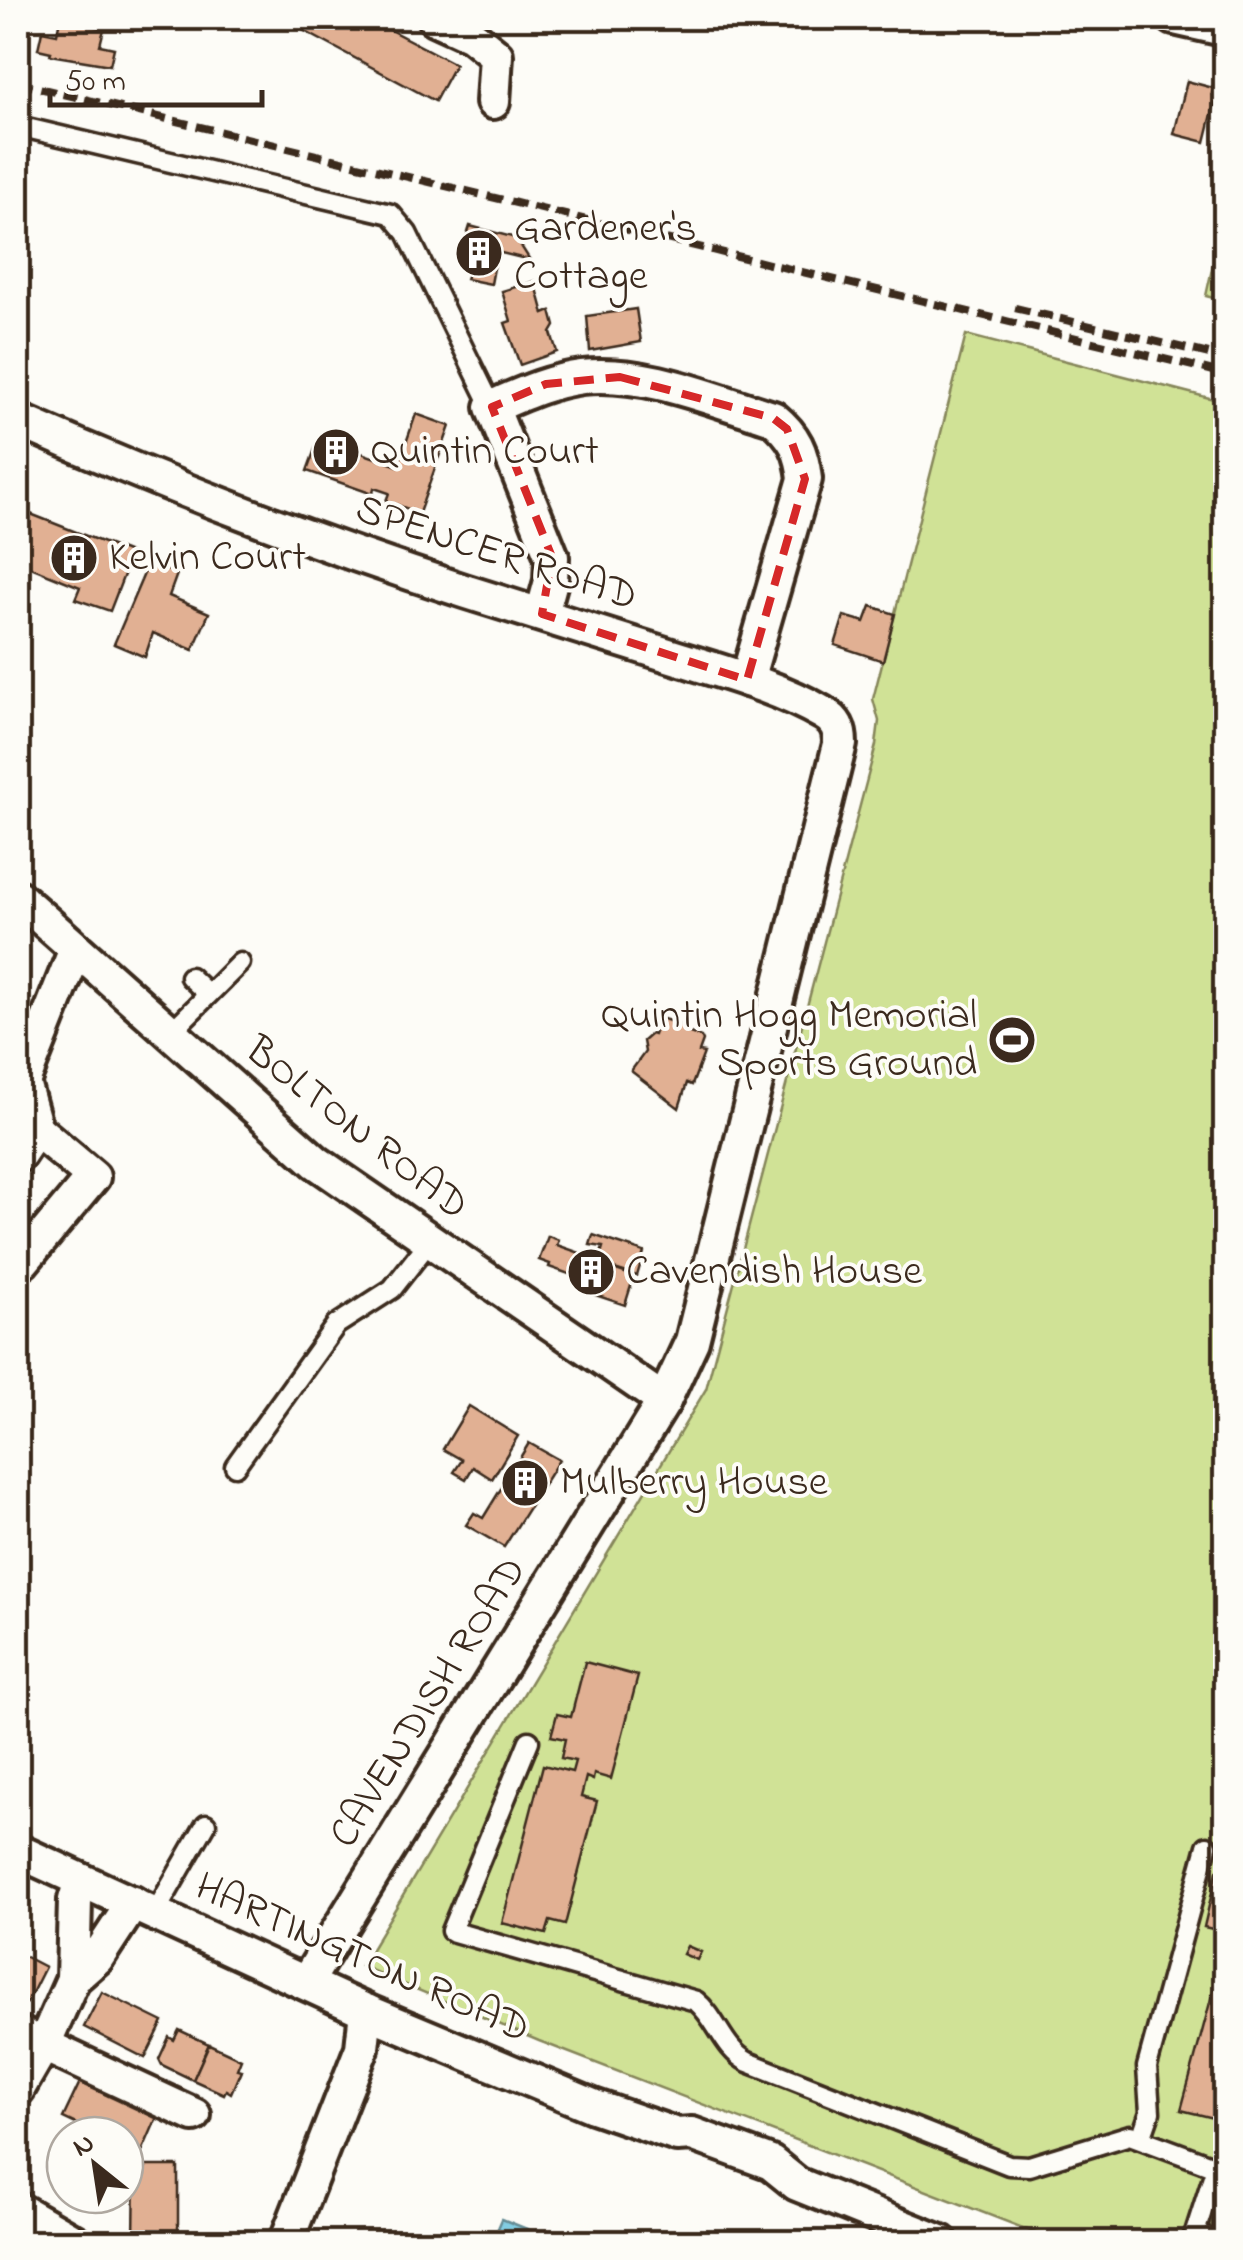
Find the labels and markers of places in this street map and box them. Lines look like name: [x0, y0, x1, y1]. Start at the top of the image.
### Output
place label: Gardener's Cottage: [514, 199, 697, 308]
building icon: Gardener's Cottage: [453, 227, 505, 279]
place label: Quintin Court: [371, 422, 599, 483]
building icon: Quintin Court: [310, 426, 362, 478]
place label: Kelvin Court: [109, 528, 306, 589]
building icon: Kelvin Court: [48, 532, 100, 584]
place label: Quintin Hogg Memorial Sports Ground: [601, 986, 977, 1095]
sports icon: Quintin Hogg Memorial Sports Ground: [986, 1014, 1038, 1066]
place label: Cavendish House: [626, 1242, 922, 1303]
building icon: Cavendish House: [565, 1246, 617, 1298]
place label: Mulberry House: [560, 1453, 828, 1514]
building icon: Mulberry House: [499, 1457, 551, 1509]

